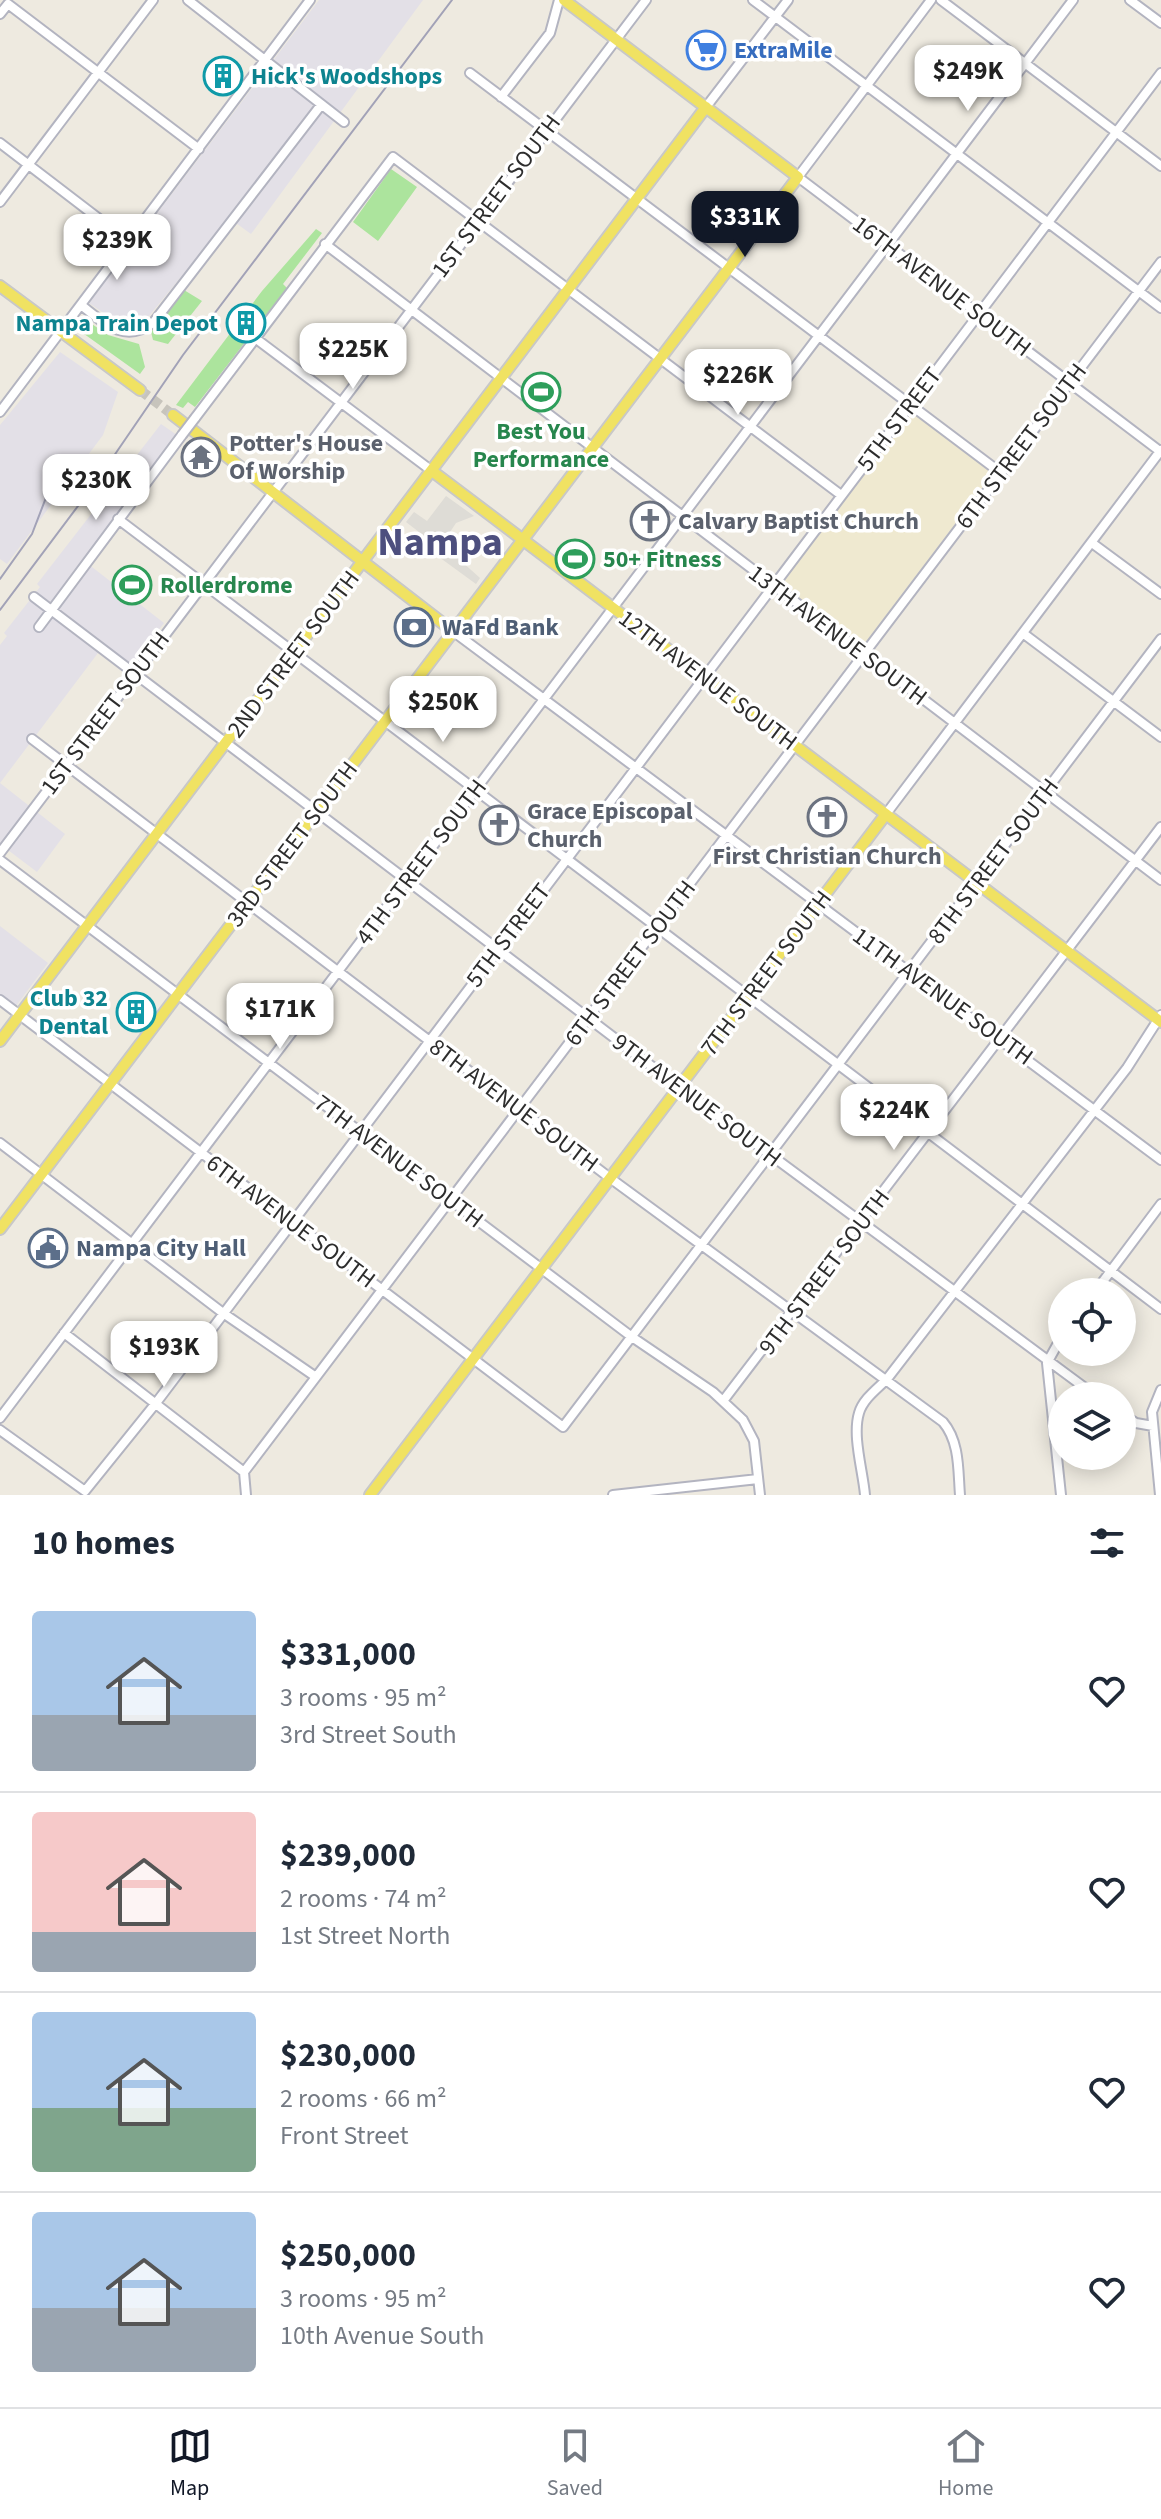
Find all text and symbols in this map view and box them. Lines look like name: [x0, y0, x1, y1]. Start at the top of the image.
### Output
supermarket icon: ExtraMile: [685, 29, 727, 71]
place label: ExtraMile: [734, 33, 833, 68]
pin: $249K: [912, 45, 1024, 113]
text: $249K: [933, 52, 1003, 89]
building icon: Hick's Woodshops: [202, 55, 244, 97]
place label: Hick's Woodshops: [251, 59, 442, 94]
street label: 1ST STREET SOUTH: [423, 107, 570, 285]
pin: $331K: [689, 191, 801, 259]
text: $331K: [710, 198, 780, 235]
street label: 16TH AVENUE SOUTH: [845, 207, 1039, 365]
pin: $239K: [61, 214, 173, 282]
text: $239K: [82, 221, 152, 258]
building icon: Nampa Train Depot: [225, 302, 267, 344]
place label: Nampa Train Depot: [16, 306, 218, 341]
pin: $225K: [297, 323, 409, 391]
text: $225K: [318, 330, 388, 367]
pin: $226K: [682, 349, 794, 417]
text: $226K: [703, 356, 773, 393]
street label: 6TH STREET SOUTH: [947, 356, 1096, 537]
street label: 5TH STREET: [849, 360, 950, 479]
sports icon: Best You Performance: [520, 371, 562, 413]
place label: Best You Performance: [473, 414, 609, 477]
place label: Potter's House Of Worship: [229, 426, 383, 489]
temple icon: Potter's House Of Worship: [180, 436, 222, 478]
pin: $230K: [40, 454, 152, 522]
text: $230K: [61, 461, 131, 498]
church icon: Calvary Baptist Church: [629, 500, 671, 542]
place label: Calvary Baptist Church: [678, 504, 919, 539]
district label: Nampa: [377, 514, 503, 571]
sports icon: 50+ Fitness: [554, 538, 596, 580]
place label: 50+ Fitness: [603, 542, 722, 577]
street label: 13TH AVENUE SOUTH: [741, 556, 935, 714]
street label: 2ND STREET SOUTH: [219, 563, 368, 745]
sports icon: Rollerdrome: [111, 564, 153, 606]
place label: Rollerdrome: [160, 568, 293, 603]
street label: 12TH AVENUE SOUTH: [611, 601, 805, 759]
bank icon: WaFd Bank: [393, 606, 435, 648]
place label: WaFd Bank: [442, 610, 559, 645]
street label: 1ST STREET SOUTH: [32, 624, 179, 802]
pin: $250K: [387, 676, 499, 744]
text: $250K: [408, 683, 478, 720]
street label: 3RD STREET SOUTH: [218, 754, 366, 935]
street label: 8TH STREET SOUTH: [919, 771, 1068, 952]
street label: 4TH STREET SOUTH: [347, 772, 496, 953]
place label: Grace Episcopal Church: [527, 794, 693, 857]
church icon: First Christian Church: [806, 796, 848, 838]
church icon: Grace Episcopal Church: [478, 804, 520, 846]
place label: First Christian Church: [712, 839, 942, 874]
street label: 6TH STREET SOUTH: [556, 873, 705, 1054]
street label: 5TH STREET: [458, 876, 559, 995]
street label: 7TH STREET SOUTH: [692, 883, 841, 1064]
street label: 11TH AVENUE SOUTH: [845, 919, 1040, 1074]
place label: Club 32 Dental: [30, 981, 108, 1044]
pin: $171K: [224, 983, 336, 1051]
text: $171K: [245, 990, 315, 1027]
building icon: Club 32 Dental: [115, 991, 157, 1033]
street label: 9TH AVENUE SOUTH: [605, 1025, 789, 1176]
street label: 8TH AVENUE SOUTH: [422, 1030, 606, 1181]
pin: $224K: [838, 1084, 950, 1152]
street label: 7TH AVENUE SOUTH: [307, 1086, 491, 1237]
text: $224K: [859, 1091, 929, 1128]
street label: 6TH AVENUE SOUTH: [199, 1146, 383, 1297]
street label: 9TH STREET SOUTH: [750, 1182, 899, 1363]
public building icon: Nampa City Hall: [27, 1227, 69, 1269]
place label: Nampa City Hall: [76, 1231, 246, 1266]
map controls: [1048, 1278, 1136, 1470]
button: locate: [1048, 1278, 1136, 1366]
pin: $193K: [108, 1321, 220, 1389]
text: $193K: [129, 1328, 199, 1365]
button: layers: [1048, 1382, 1136, 1470]
text: 10 homes: [32, 1519, 175, 1568]
icon: filters: [1085, 1521, 1129, 1565]
text: $331,000: [280, 1630, 416, 1679]
icon: home: [96, 1643, 192, 1739]
icon: heart: [1085, 1669, 1129, 1713]
text: 3 rooms · 95 m²: [280, 1679, 447, 1716]
text: 3rd Street South: [280, 1716, 457, 1753]
text: $239,000: [280, 1831, 416, 1880]
icon: home: [96, 1844, 192, 1940]
icon: heart: [1085, 1870, 1129, 1914]
text: 2 rooms · 74 m²: [280, 1880, 447, 1917]
text: 1st Street North: [280, 1917, 451, 1954]
text: $230,000: [280, 2031, 416, 2080]
icon: home: [96, 2044, 192, 2140]
icon: heart: [1085, 2070, 1129, 2114]
text: 2 rooms · 66 m²: [280, 2080, 447, 2117]
text: Front Street: [280, 2117, 409, 2154]
text: $250,000: [280, 2231, 416, 2280]
icon: home: [96, 2244, 192, 2340]
icon: heart: [1085, 2270, 1129, 2314]
text: 3 rooms · 95 m²: [280, 2280, 447, 2317]
text: 10th Avenue South: [280, 2317, 484, 2354]
tab: Map: [168, 2424, 212, 2504]
tab: Saved: [547, 2424, 603, 2504]
tab: Home: [938, 2424, 993, 2504]

